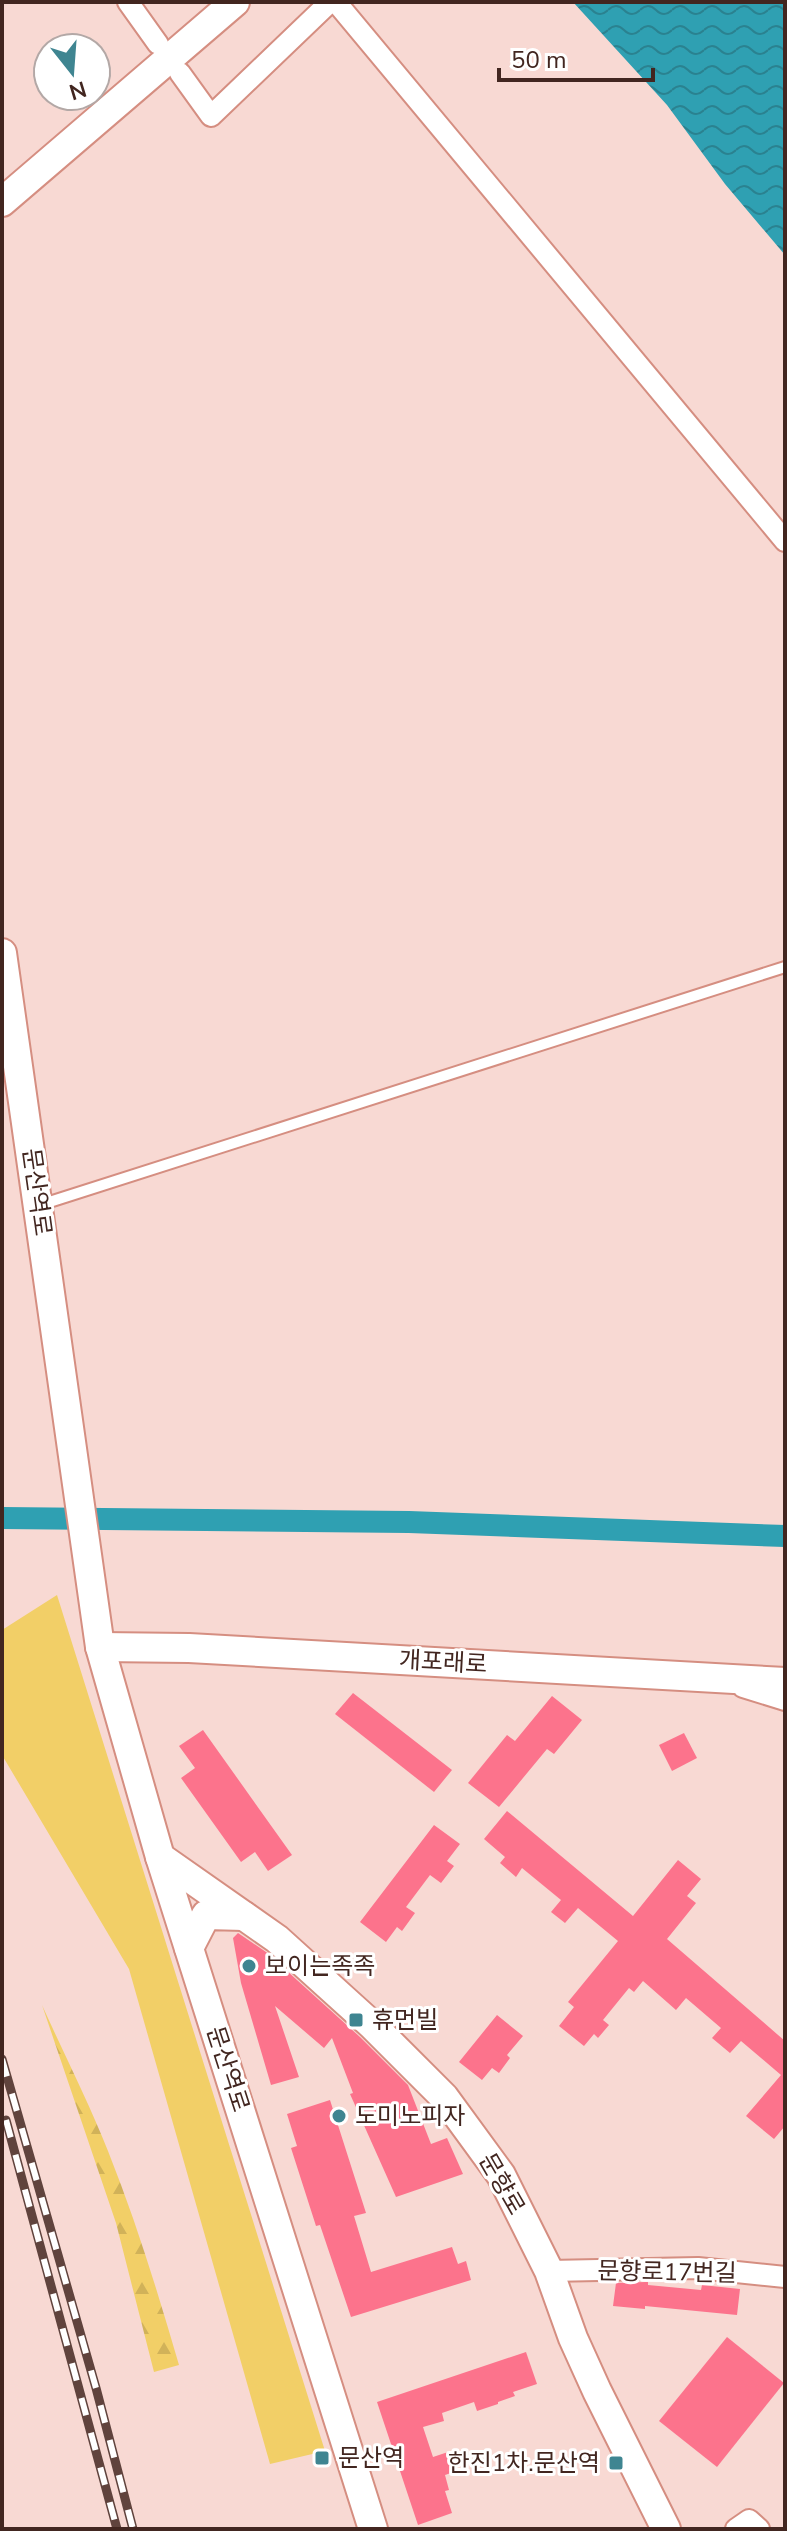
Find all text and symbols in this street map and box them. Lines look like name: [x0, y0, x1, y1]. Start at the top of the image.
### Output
north arrow: [32, 32, 112, 112]
scale bar: [499, 32, 653, 82]
text: 50 m: [511, 44, 567, 76]
text: N: [65, 73, 90, 107]
street label: 문산역로: [15, 1146, 59, 1238]
street label: 개포래로: [398, 1644, 488, 1680]
place label: 보이는족족: [265, 1950, 375, 1982]
marker: 보이는족족: [240, 1957, 258, 1975]
place label: 휴먼빌: [372, 2004, 438, 2036]
marker: 휴먼빌: [347, 2011, 365, 2029]
street label: 문산역로: [199, 2022, 257, 2116]
place label: 도미노피자: [355, 2100, 465, 2132]
marker: 도미노피자: [330, 2107, 348, 2125]
street label: 문향로: [472, 2147, 532, 2221]
street label: 문향로17번길: [597, 2255, 737, 2289]
place label: 문산역: [338, 2442, 404, 2474]
place label: 한진1차.문산역: [448, 2447, 600, 2479]
marker: 문산역: [313, 2449, 331, 2467]
marker: 한진1차.문산역: [607, 2454, 625, 2472]

